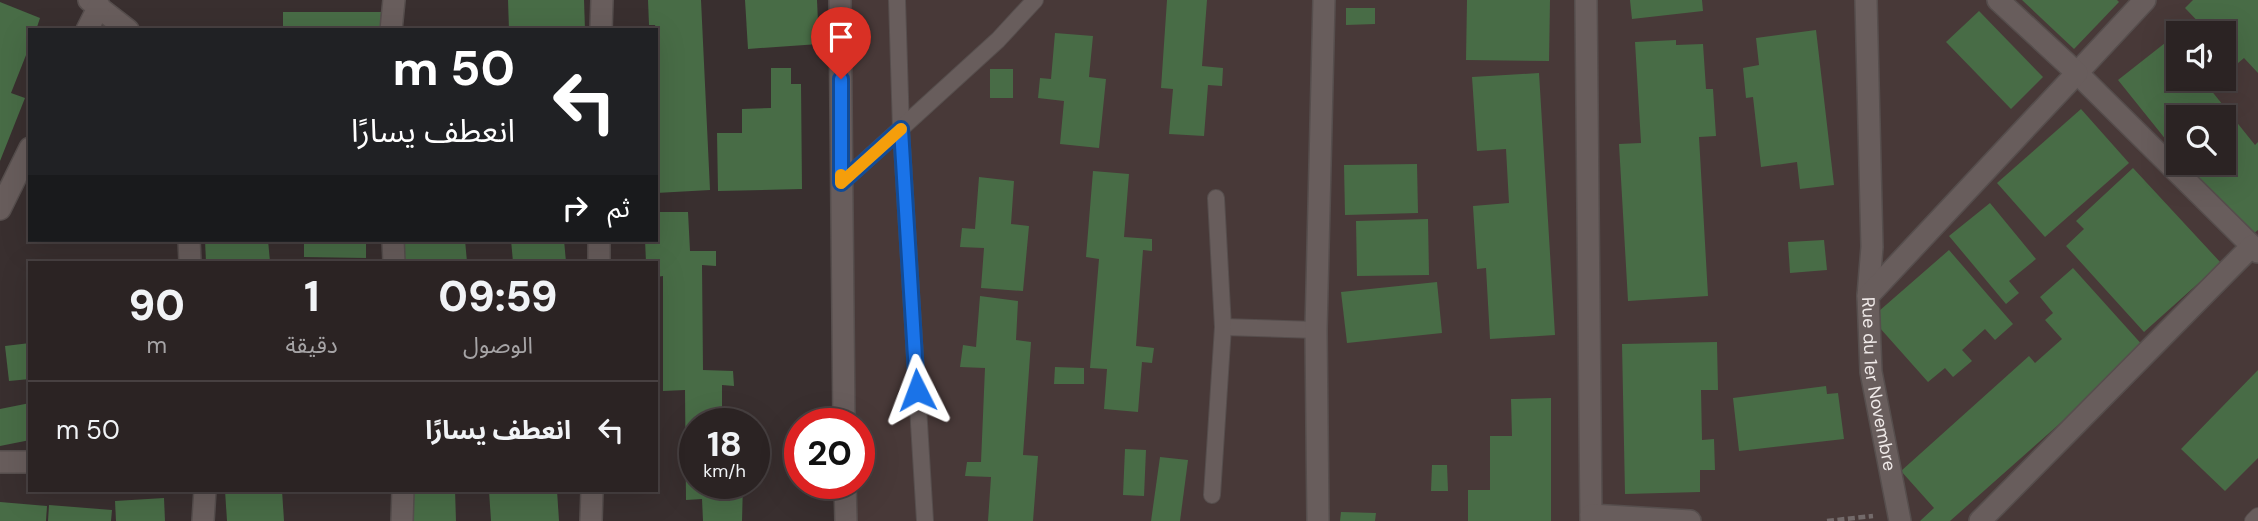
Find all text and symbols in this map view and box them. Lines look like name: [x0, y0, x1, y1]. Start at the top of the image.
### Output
pin: [811, 7, 871, 79]
icon: arrive: [822, 18, 860, 56]
map controls: [2166, 21, 2236, 175]
button: sound: [2166, 21, 2236, 91]
text: 50 m: [392, 36, 515, 100]
icon: left: [539, 56, 630, 147]
button: search: [2166, 105, 2236, 175]
text: انعطف يسارًا: [351, 110, 515, 152]
icon: right: [556, 189, 594, 227]
text: ثم: [608, 191, 630, 225]
text: 1: [304, 269, 319, 324]
text: 09:59: [438, 269, 557, 324]
text: 90: [129, 278, 185, 333]
street label: Rue du 1er Novembre: [1856, 296, 1902, 473]
text: m: [146, 330, 167, 360]
text: دقيقة: [285, 330, 338, 360]
text: الوصول: [463, 330, 533, 360]
position arrow: [880, 353, 954, 427]
speed limit sign: 20: [784, 408, 875, 499]
icon: left: [592, 411, 630, 449]
text: 50 m: [56, 413, 120, 447]
text: انعطف يسارًا: [425, 413, 571, 447]
text: 18: [707, 421, 742, 467]
text: km/h: [703, 459, 746, 483]

